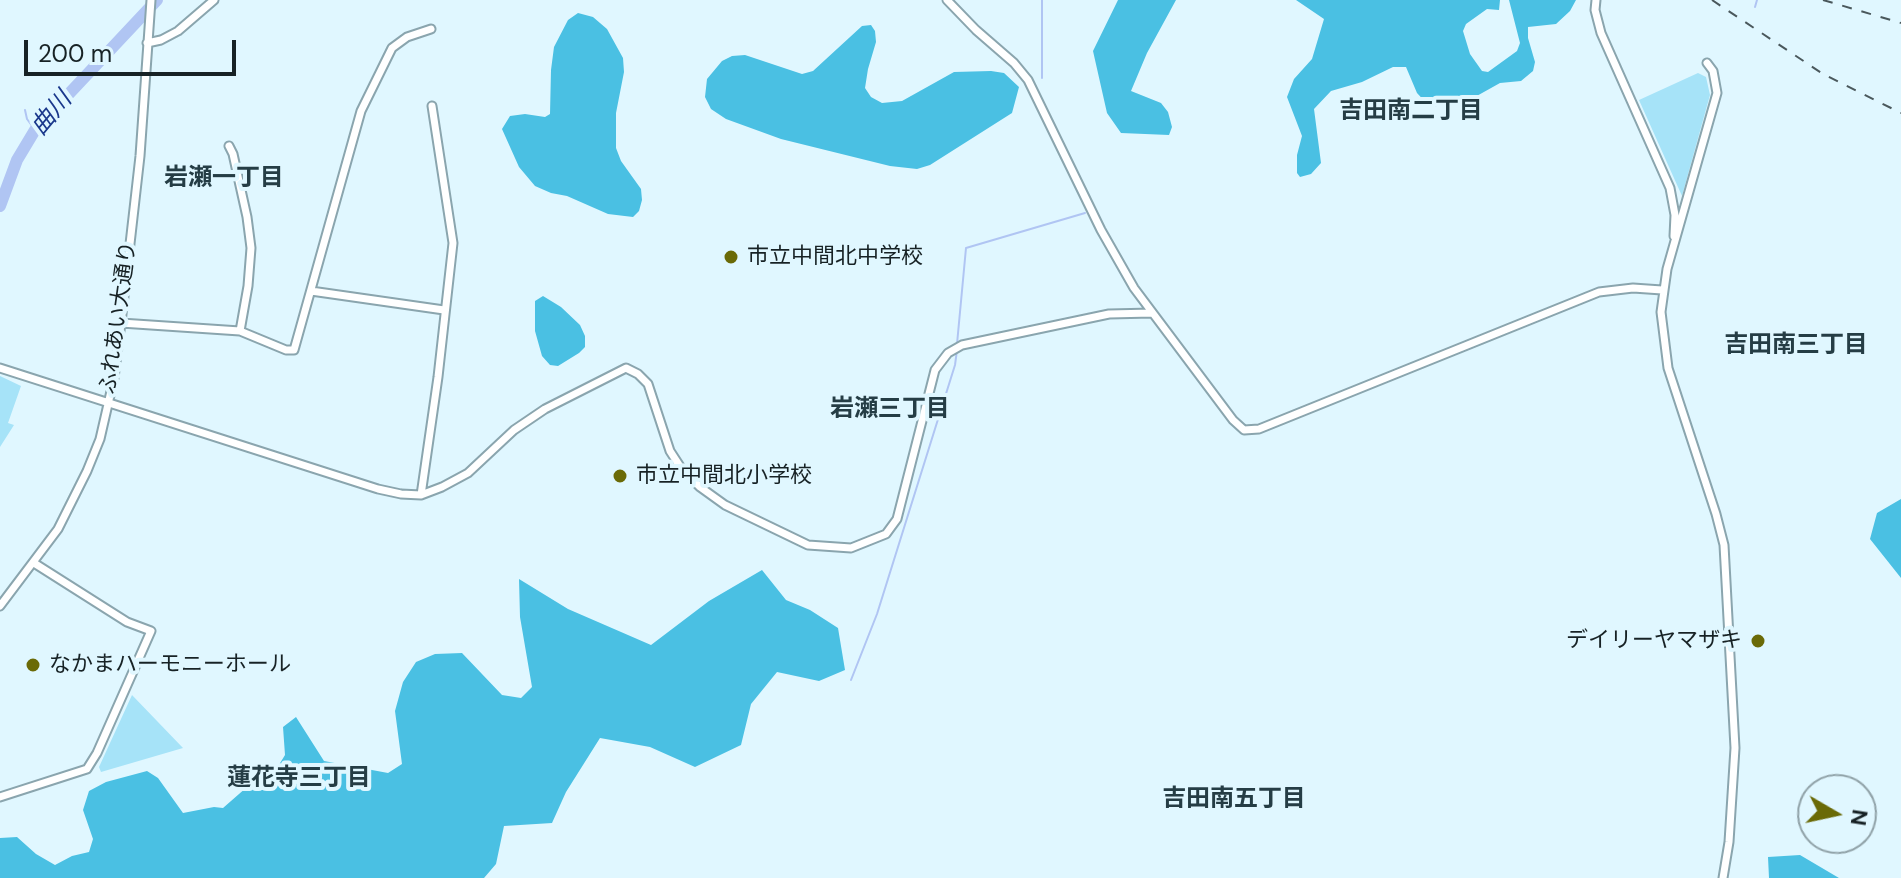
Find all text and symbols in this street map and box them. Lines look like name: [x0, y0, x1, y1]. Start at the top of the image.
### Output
scale bar: [28, 24, 240, 74]
text: 200 m: [38, 38, 112, 69]
water label: 曲川: [26, 86, 78, 142]
district label: 吉田南二丁目: [1339, 98, 1483, 126]
district label: 岩瀬一丁目: [164, 165, 284, 193]
street label: ふれあい大通り: [95, 240, 143, 396]
place label: 市立中間北中学校: [747, 244, 923, 270]
marker: 市立中間北中学校: [722, 248, 740, 266]
district label: 吉田南三丁目: [1724, 332, 1868, 360]
district label: 岩瀬三丁目: [830, 396, 950, 424]
place label: 市立中間北小学校: [636, 463, 812, 489]
marker: 市立中間北小学校: [611, 467, 629, 485]
place label: デイリーヤマザキ: [1566, 628, 1742, 654]
marker: デイリーヤマザキ: [1749, 632, 1767, 650]
place label: なかまハーモニーホール: [49, 652, 291, 678]
marker: なかまハーモニーホール: [24, 656, 42, 674]
district label: 蓮花寺三丁目: [227, 765, 371, 793]
north arrow: [1797, 774, 1877, 854]
district label: 吉田南五丁目: [1162, 786, 1306, 814]
text: N: [1844, 807, 1875, 828]

